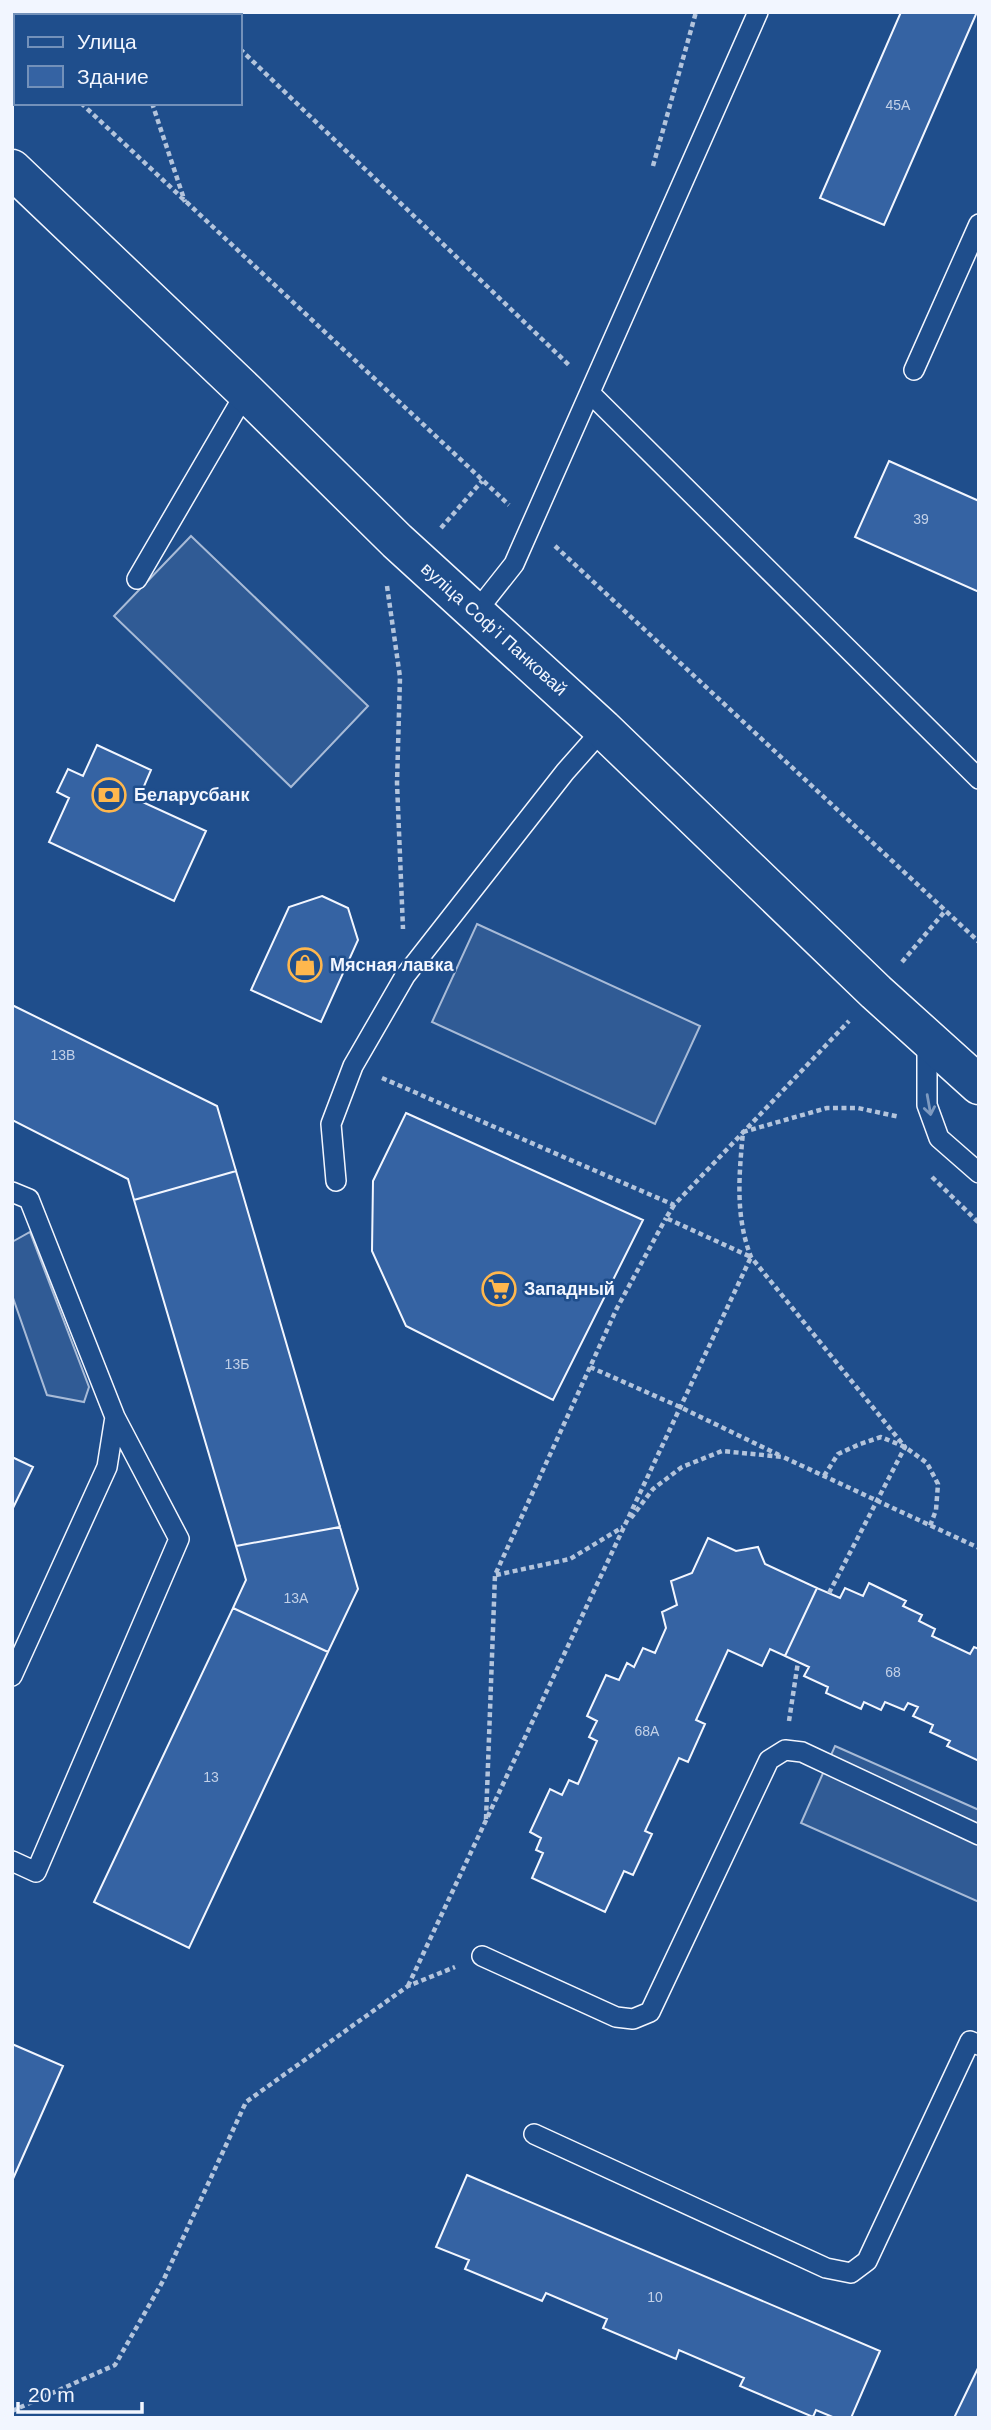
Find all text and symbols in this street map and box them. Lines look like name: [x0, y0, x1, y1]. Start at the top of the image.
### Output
legend: [14, 14, 242, 105]
text: Улица: [77, 30, 137, 53]
text: Здание: [77, 65, 149, 88]
house number: 45А: [886, 97, 911, 113]
house number: 39: [913, 511, 929, 527]
street label: вуліца Софʼі Панковай: [417, 558, 571, 700]
bank icon: Беларусбанк: [90, 776, 128, 814]
place label: Беларусбанк: [134, 785, 250, 805]
shop icon: Мясная лавка: [286, 946, 324, 984]
place label: Мясная лавка: [330, 955, 454, 975]
house number: 13В: [51, 1047, 75, 1063]
one-way arrow: [923, 1093, 936, 1116]
supermarket icon: Западный: [480, 1270, 518, 1308]
place label: Западный: [524, 1279, 615, 1299]
house number: 13Б: [225, 1356, 249, 1372]
house number: 13А: [284, 1590, 309, 1606]
house number: 68: [885, 1664, 901, 1680]
house number: 68А: [635, 1723, 660, 1739]
house number: 13: [203, 1769, 219, 1785]
house number: 10: [647, 2289, 663, 2305]
scale bar: [18, 2370, 142, 2414]
text: 20 m: [28, 2383, 75, 2406]

